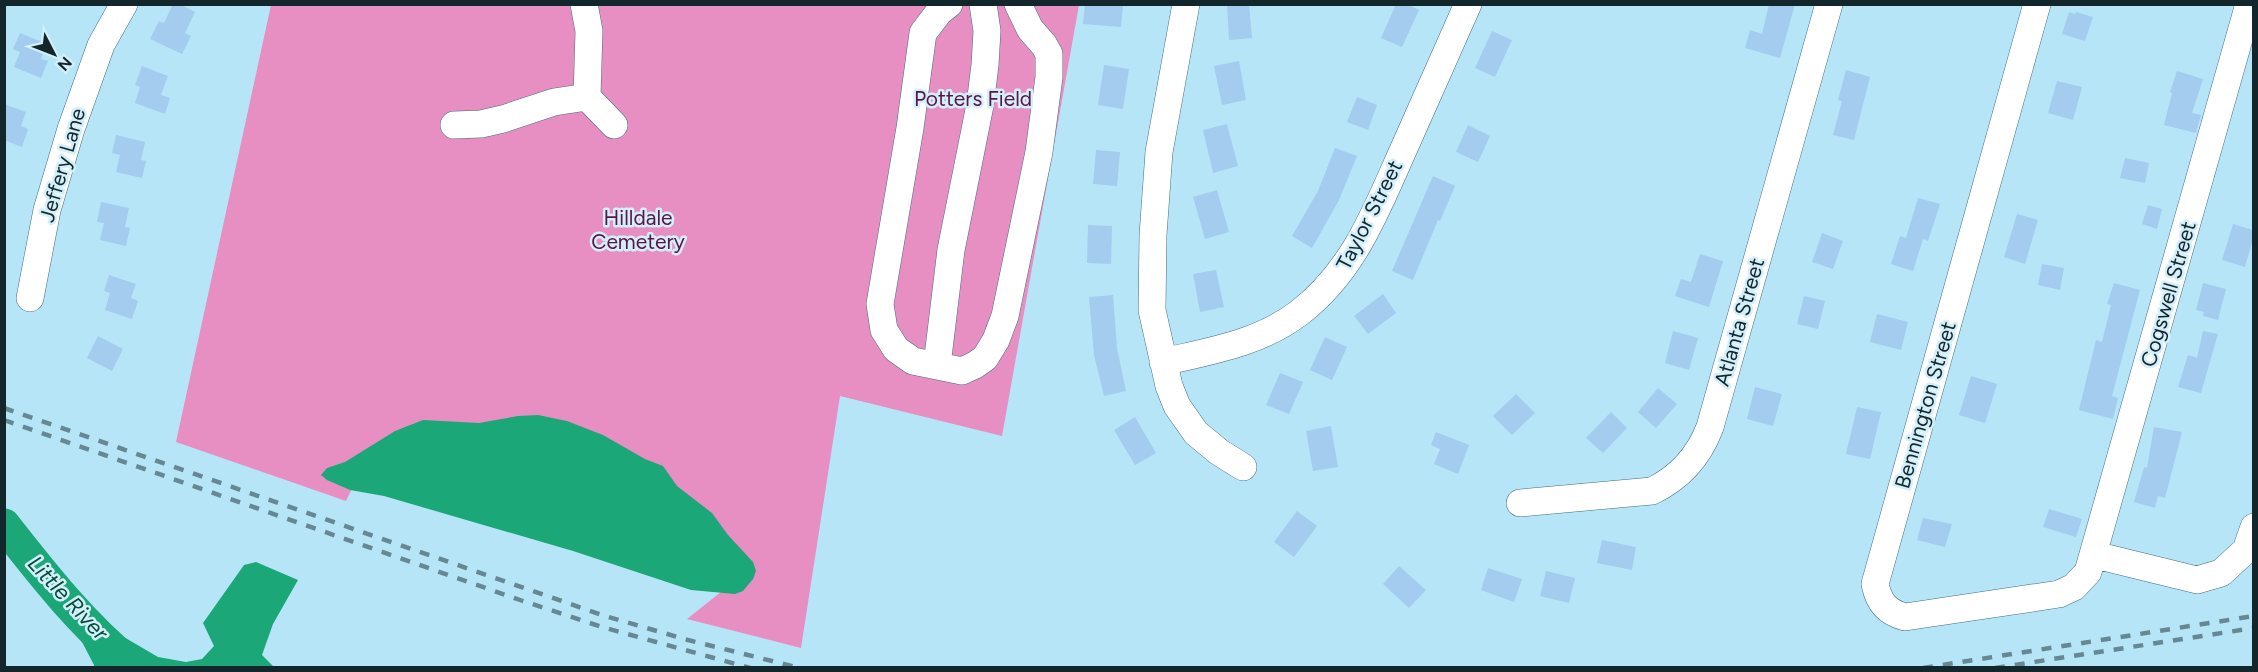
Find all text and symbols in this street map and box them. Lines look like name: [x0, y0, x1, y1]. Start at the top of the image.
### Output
north arrow: [24, 24, 84, 84]
text: N: [54, 53, 76, 75]
park label: Potters Field: [914, 86, 1032, 111]
street label: Jeffery Lane: [34, 105, 90, 225]
street label: Taylor Street: [1331, 156, 1407, 274]
park label: Hilldale Cemetery: [591, 205, 685, 254]
street label: Cogswell Street: [2135, 218, 2201, 370]
street label: Atlanta Street: [1709, 255, 1769, 389]
street label: Bennington Street: [1889, 319, 1961, 491]
water label: Little River: [22, 550, 115, 647]

